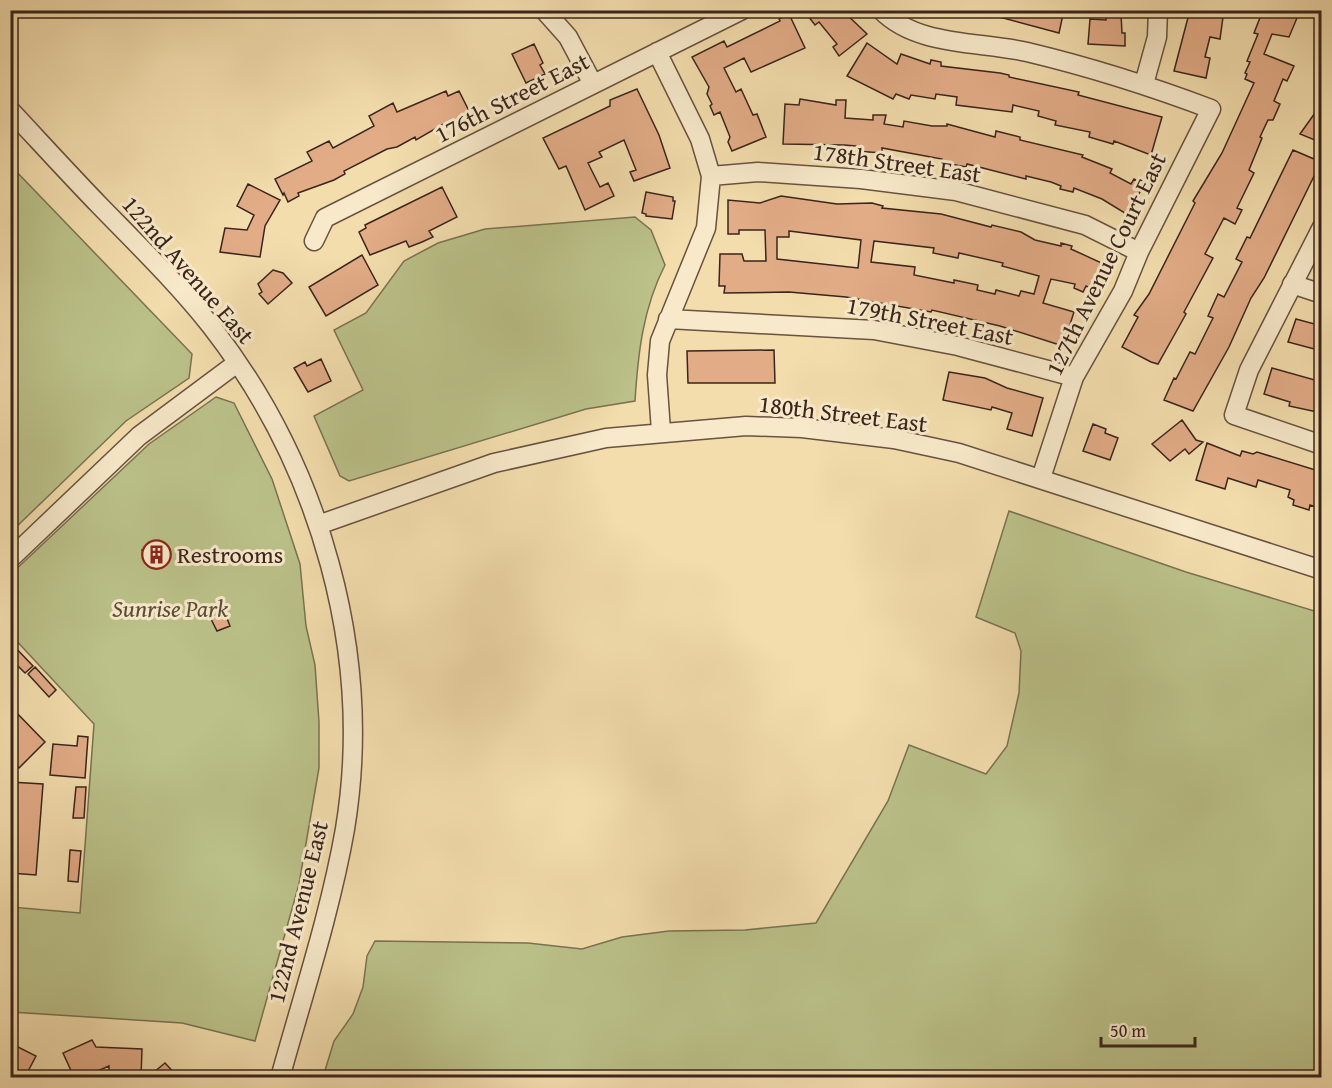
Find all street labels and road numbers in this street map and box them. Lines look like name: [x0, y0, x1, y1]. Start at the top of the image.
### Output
street label: 176th Street East: [428, 43, 596, 152]
street label: 178th Street East: [811, 133, 984, 192]
street label: 127th Avenue Court East: [1036, 146, 1175, 381]
street label: 122nd Avenue East: [114, 188, 263, 352]
street label: 179th Street East: [844, 287, 1017, 354]
street label: 180th Street East: [757, 386, 930, 441]
street label: 122nd Avenue East: [258, 817, 337, 1007]

